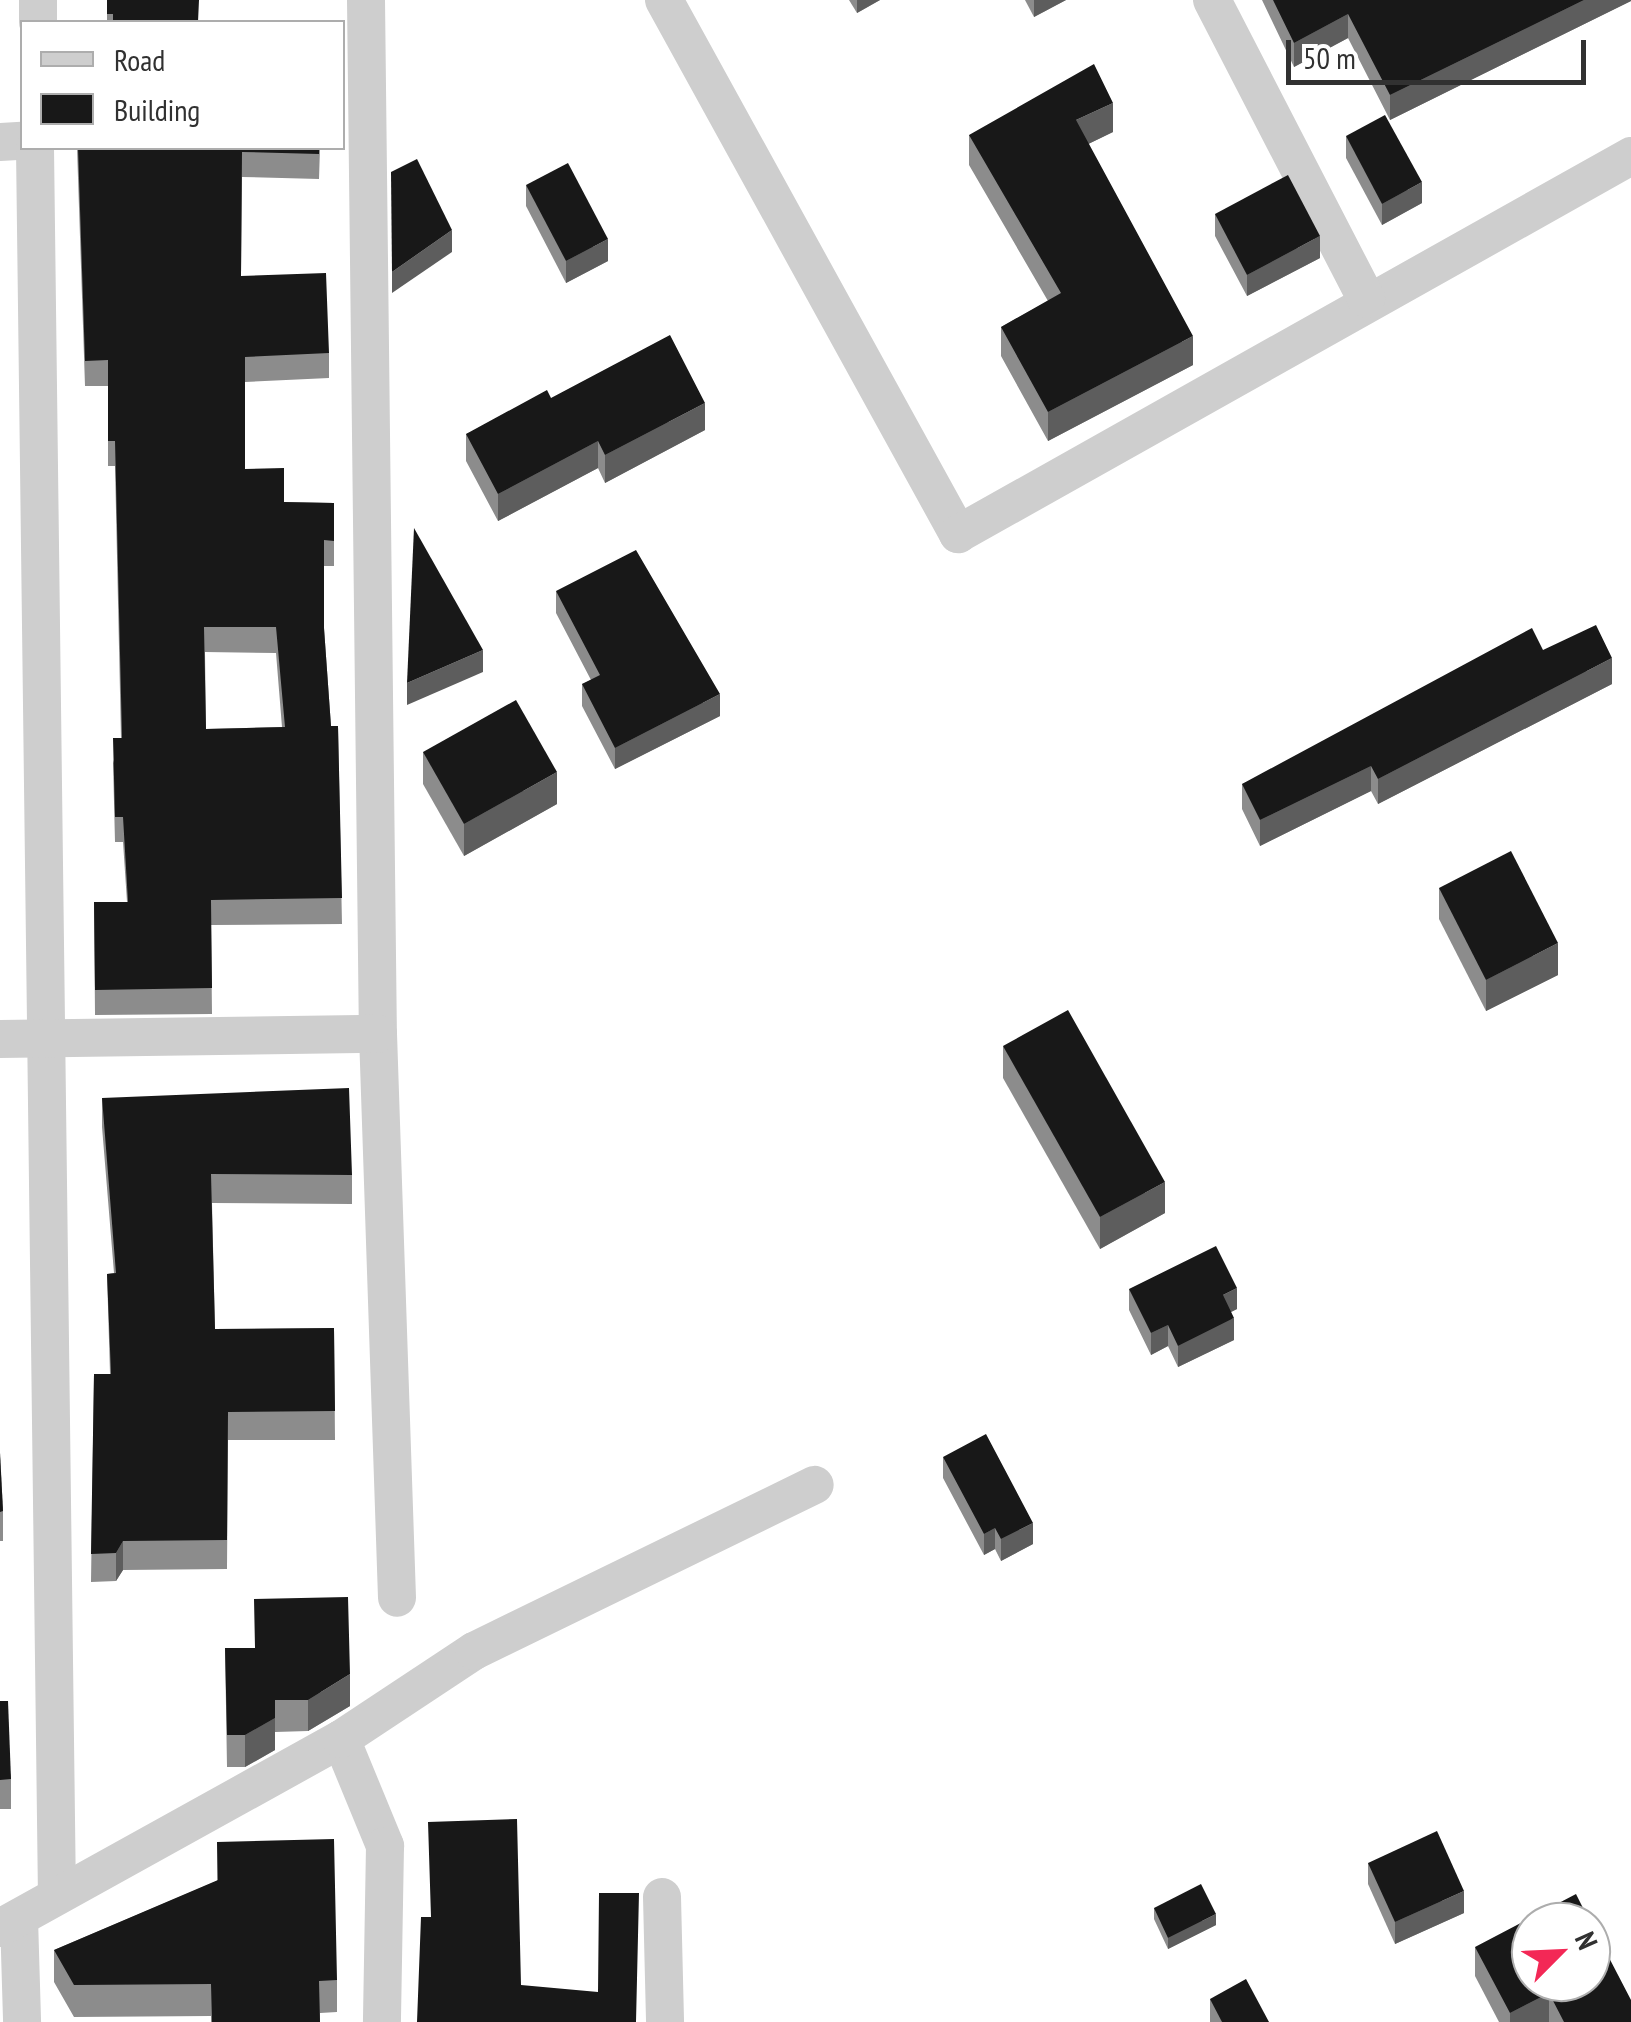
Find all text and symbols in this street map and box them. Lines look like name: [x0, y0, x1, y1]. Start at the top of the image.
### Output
legend: [20, 20, 345, 150]
scale bar: [1291, 20, 1591, 82]
text: 50 m: [1303, 38, 1356, 77]
text: Road: [114, 40, 165, 79]
text: Building: [114, 90, 200, 129]
north arrow: [1511, 1902, 1611, 2002]
text: N: [1567, 1926, 1607, 1955]

